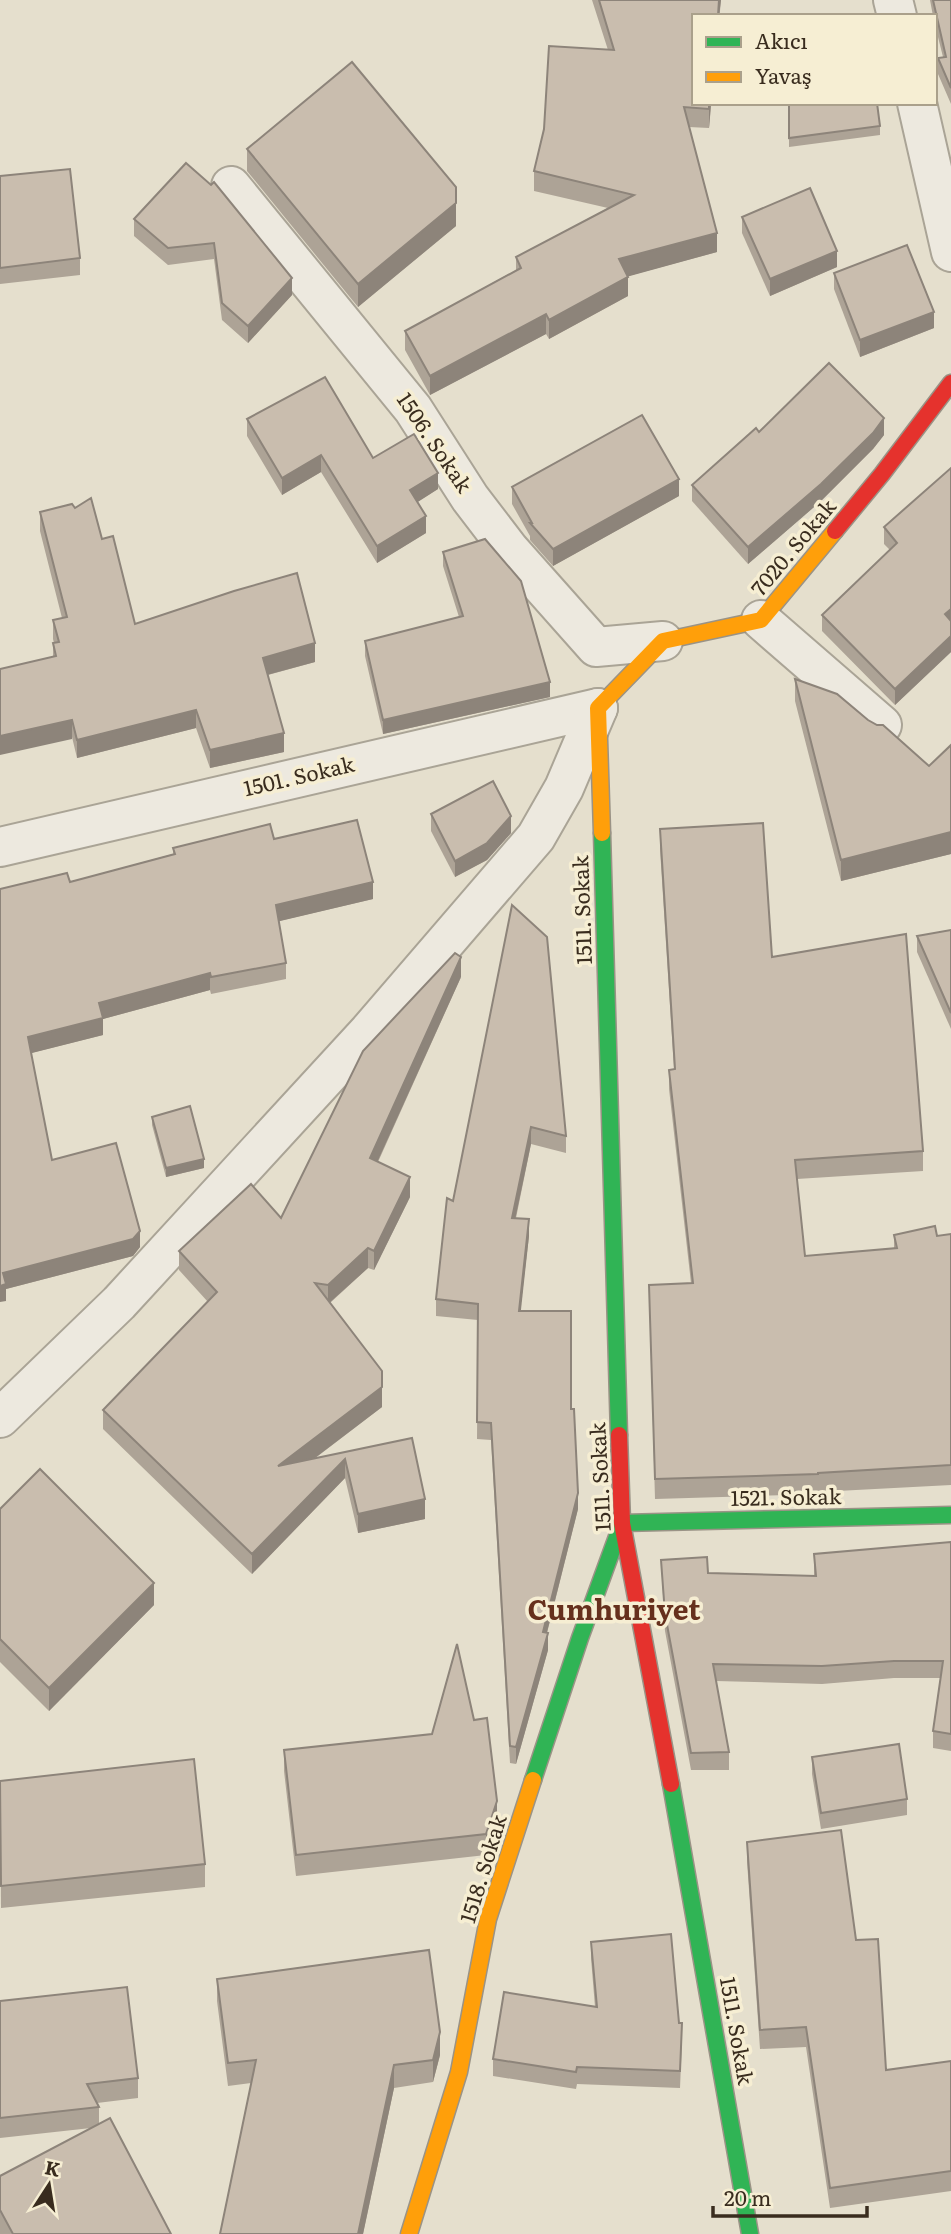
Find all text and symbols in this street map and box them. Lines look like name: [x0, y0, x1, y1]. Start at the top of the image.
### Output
legend: [692, 14, 937, 105]
text: Akıcı: [755, 24, 808, 55]
text: Yavaş: [755, 59, 811, 90]
street label: 1506. Sokak: [391, 385, 481, 498]
street label: 7020. Sokak: [742, 491, 842, 602]
street label: 1501. Sokak: [240, 747, 357, 802]
street label: 1511. Sokak: [563, 855, 598, 965]
street label: 1511. Sokak: [580, 1422, 617, 1532]
street label: 1521. Sokak: [730, 1479, 842, 1512]
district label: Cumhuriyet: [528, 1587, 701, 1629]
street label: 1518. Sokak: [450, 1810, 513, 1926]
street label: 1511. Sokak: [714, 1974, 763, 2087]
north arrow: [14, 2150, 84, 2220]
text: K: [43, 2152, 63, 2183]
scale bar: [713, 2174, 867, 2218]
text: 20 m: [724, 2181, 771, 2212]

